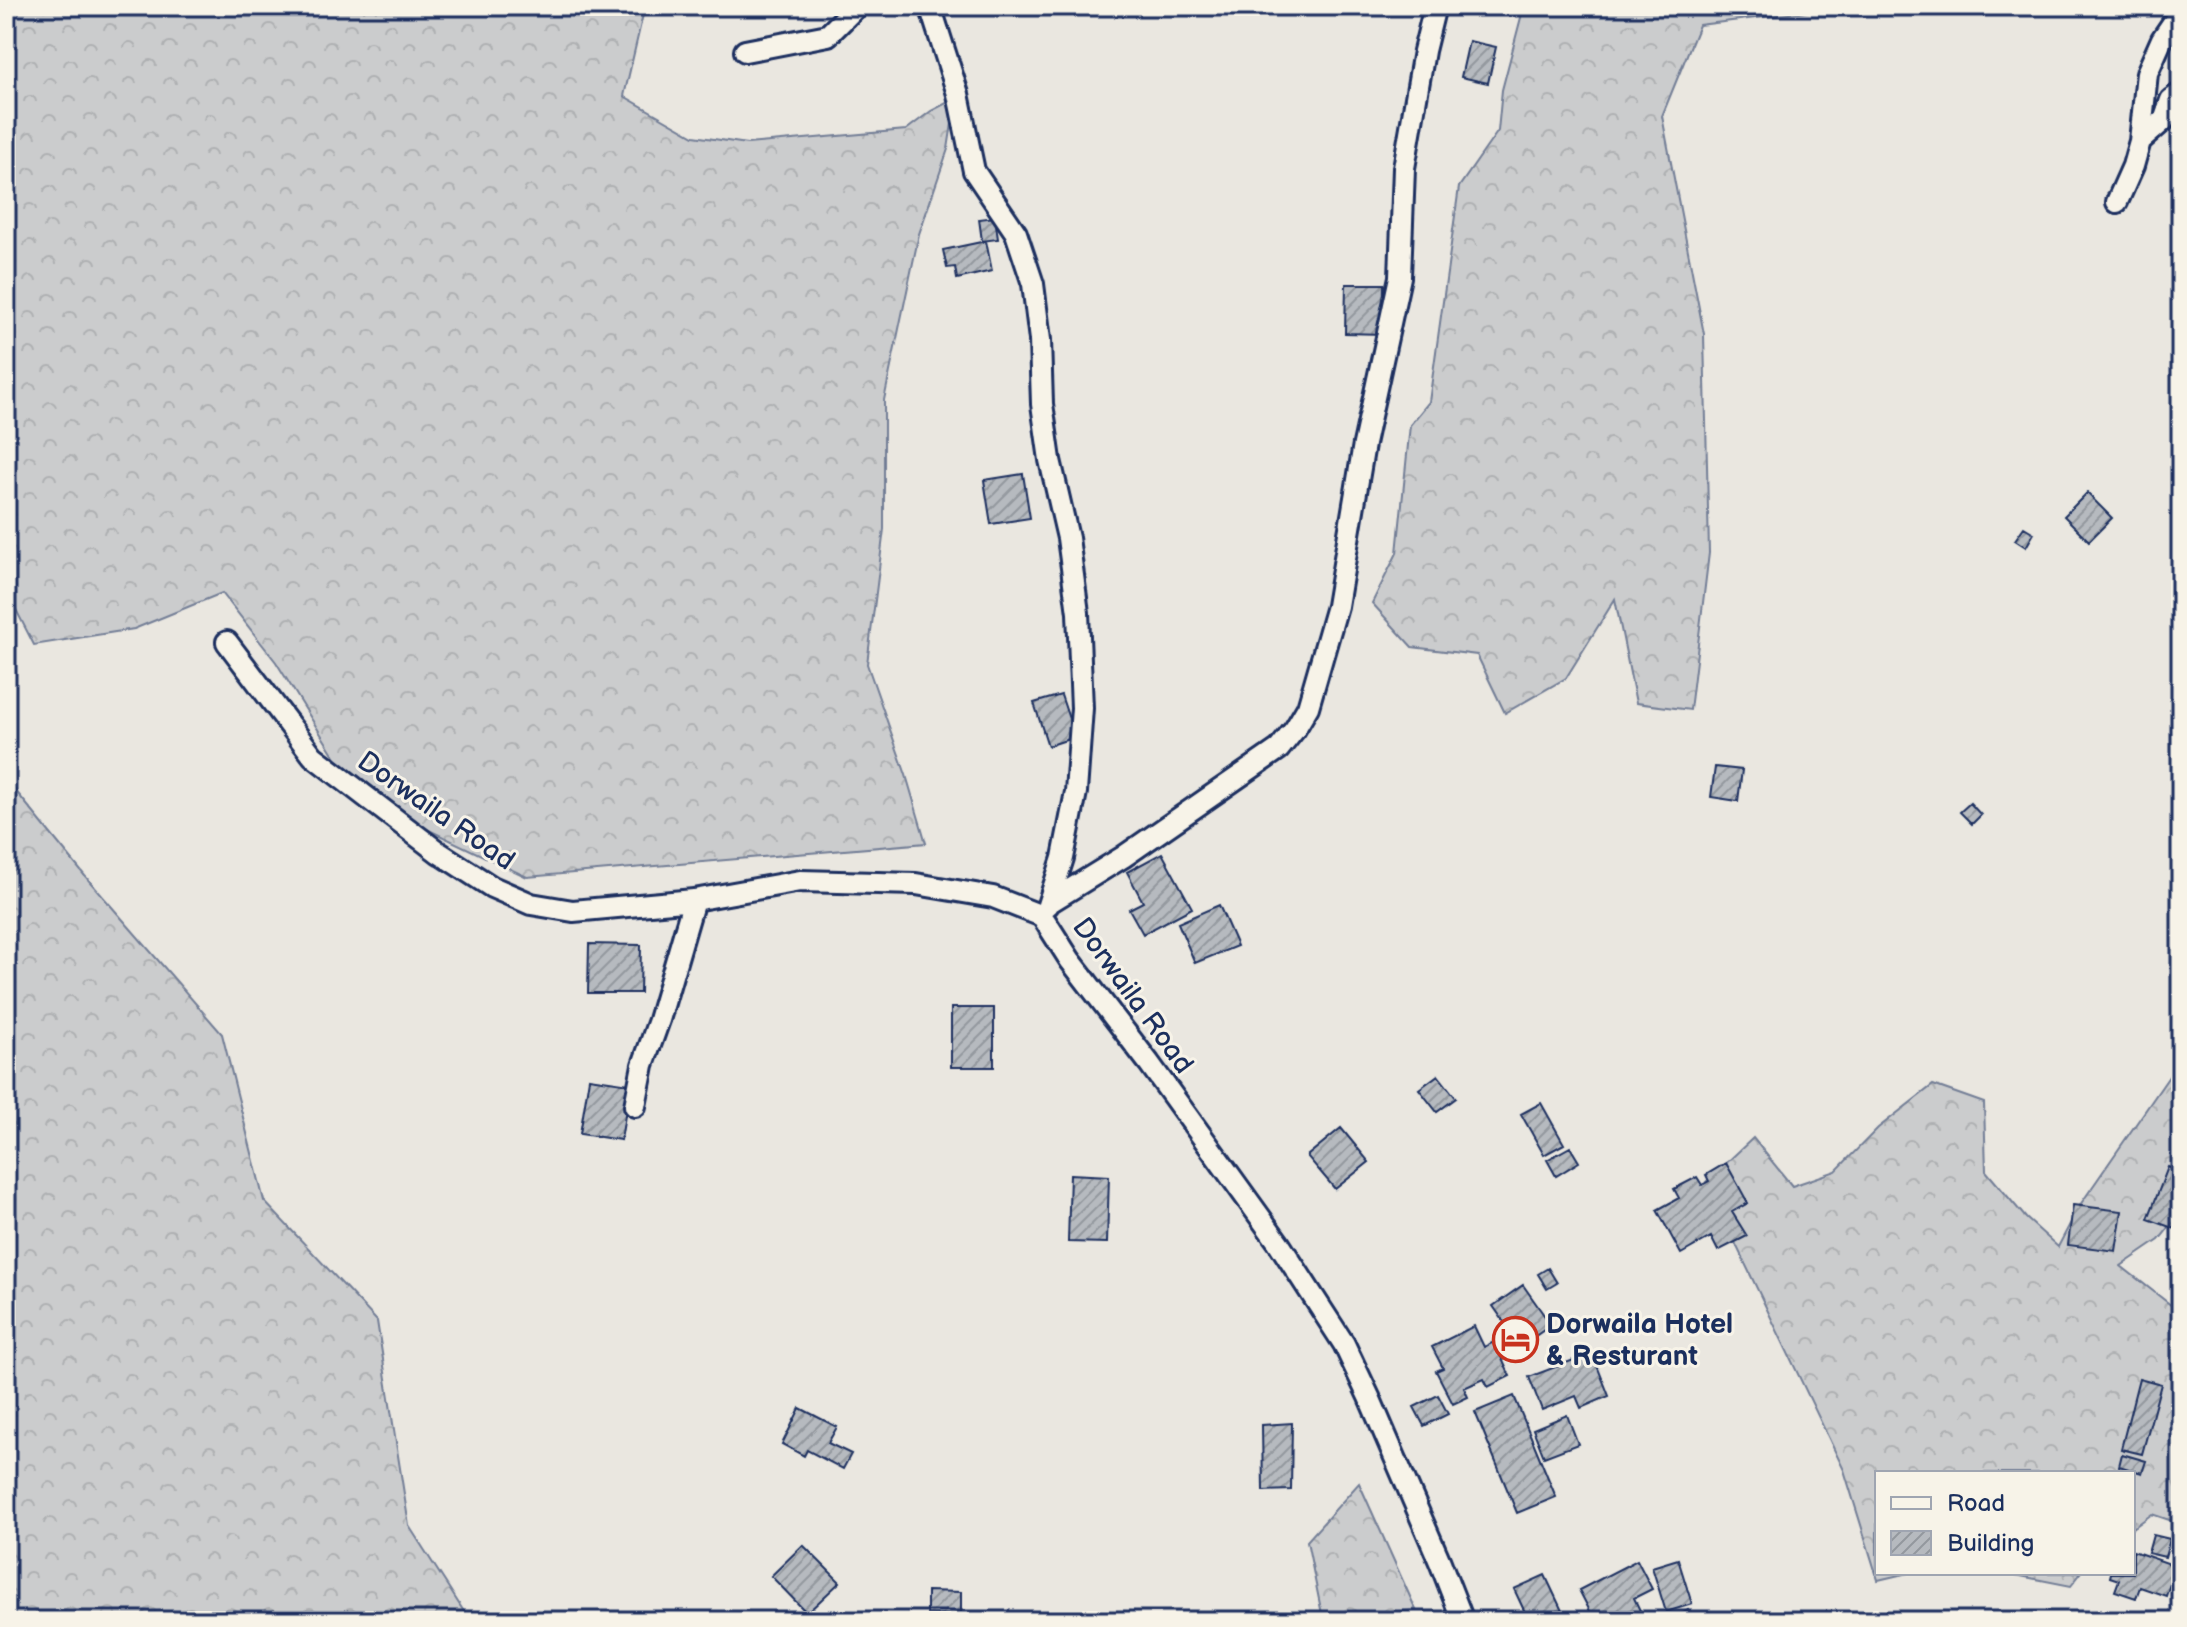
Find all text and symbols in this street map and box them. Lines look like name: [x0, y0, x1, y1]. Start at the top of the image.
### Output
street label: Dorwaila Road: [351, 745, 521, 878]
street label: Dorwaila Road: [1065, 912, 1200, 1080]
place label: Dorwaila Hotel & Resturant: [1546, 1308, 1733, 1373]
hotel icon: Dorwaila Hotel & Resturant: [1491, 1315, 1539, 1363]
legend: [1875, 1471, 2135, 1575]
text: Road: [1947, 1489, 2005, 1518]
text: Building: [1947, 1529, 2034, 1558]

